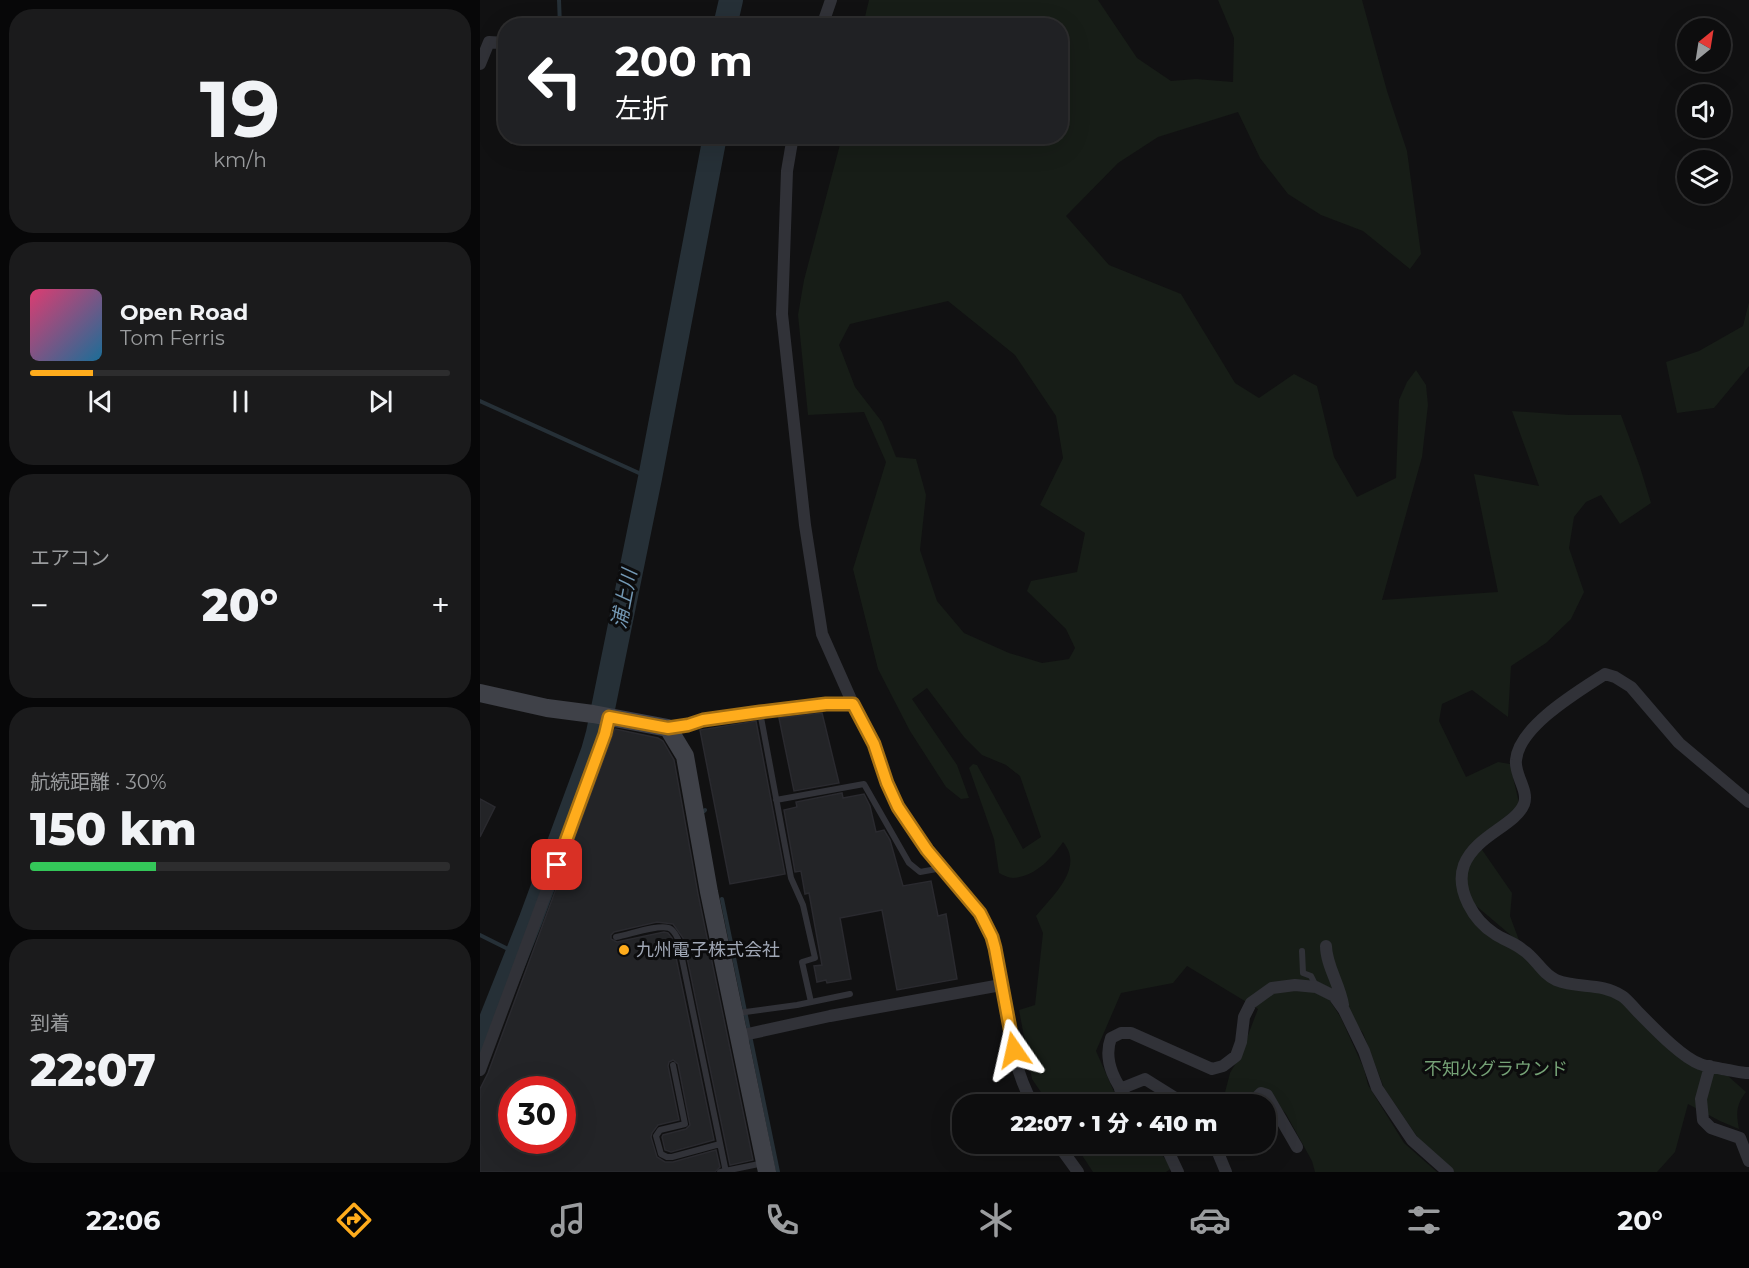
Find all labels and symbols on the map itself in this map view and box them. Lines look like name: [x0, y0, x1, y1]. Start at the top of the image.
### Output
north arrow: [1677, 18, 1731, 72]
water label: 浦上川: [606, 565, 642, 631]
pin: [531, 839, 582, 890]
place label: 九州電子株式会社: [636, 939, 780, 961]
marker: 九州電子株式会社: [617, 943, 631, 957]
position arrow: [982, 1018, 1046, 1082]
park label: 不知火グラウンド: [1424, 1058, 1568, 1080]
speed limit sign: 30: [498, 1076, 576, 1154]

